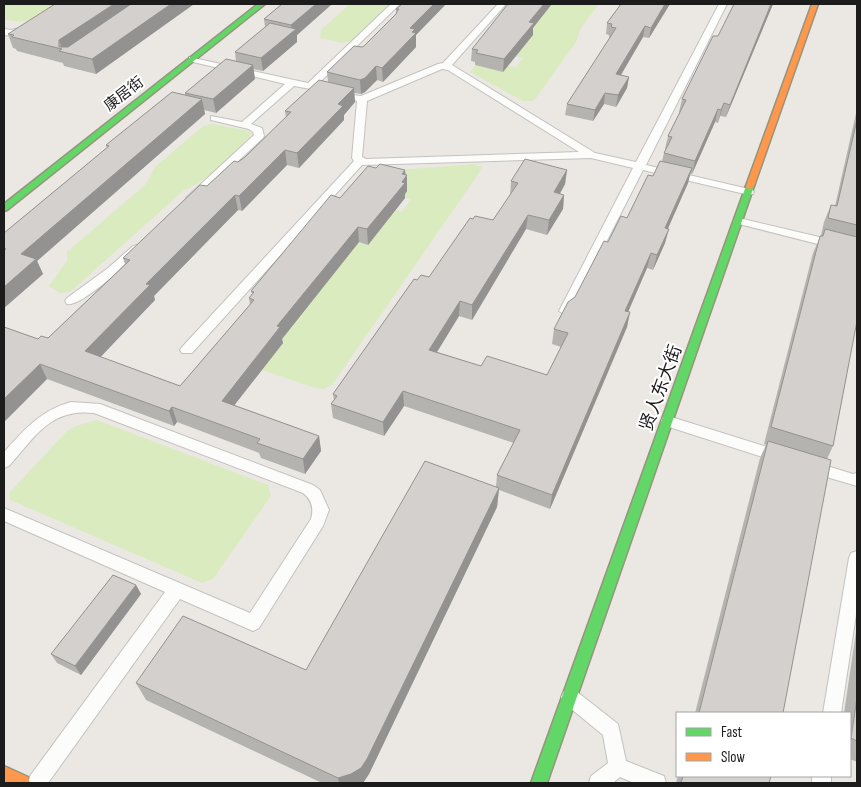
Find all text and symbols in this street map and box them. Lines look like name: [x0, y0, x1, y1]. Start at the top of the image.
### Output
street label: 康居街: [100, 73, 148, 115]
street label: 贤人东大街: [636, 342, 686, 434]
legend: [676, 712, 851, 777]
text: Fast: [721, 723, 743, 742]
text: Slow: [721, 748, 745, 767]

